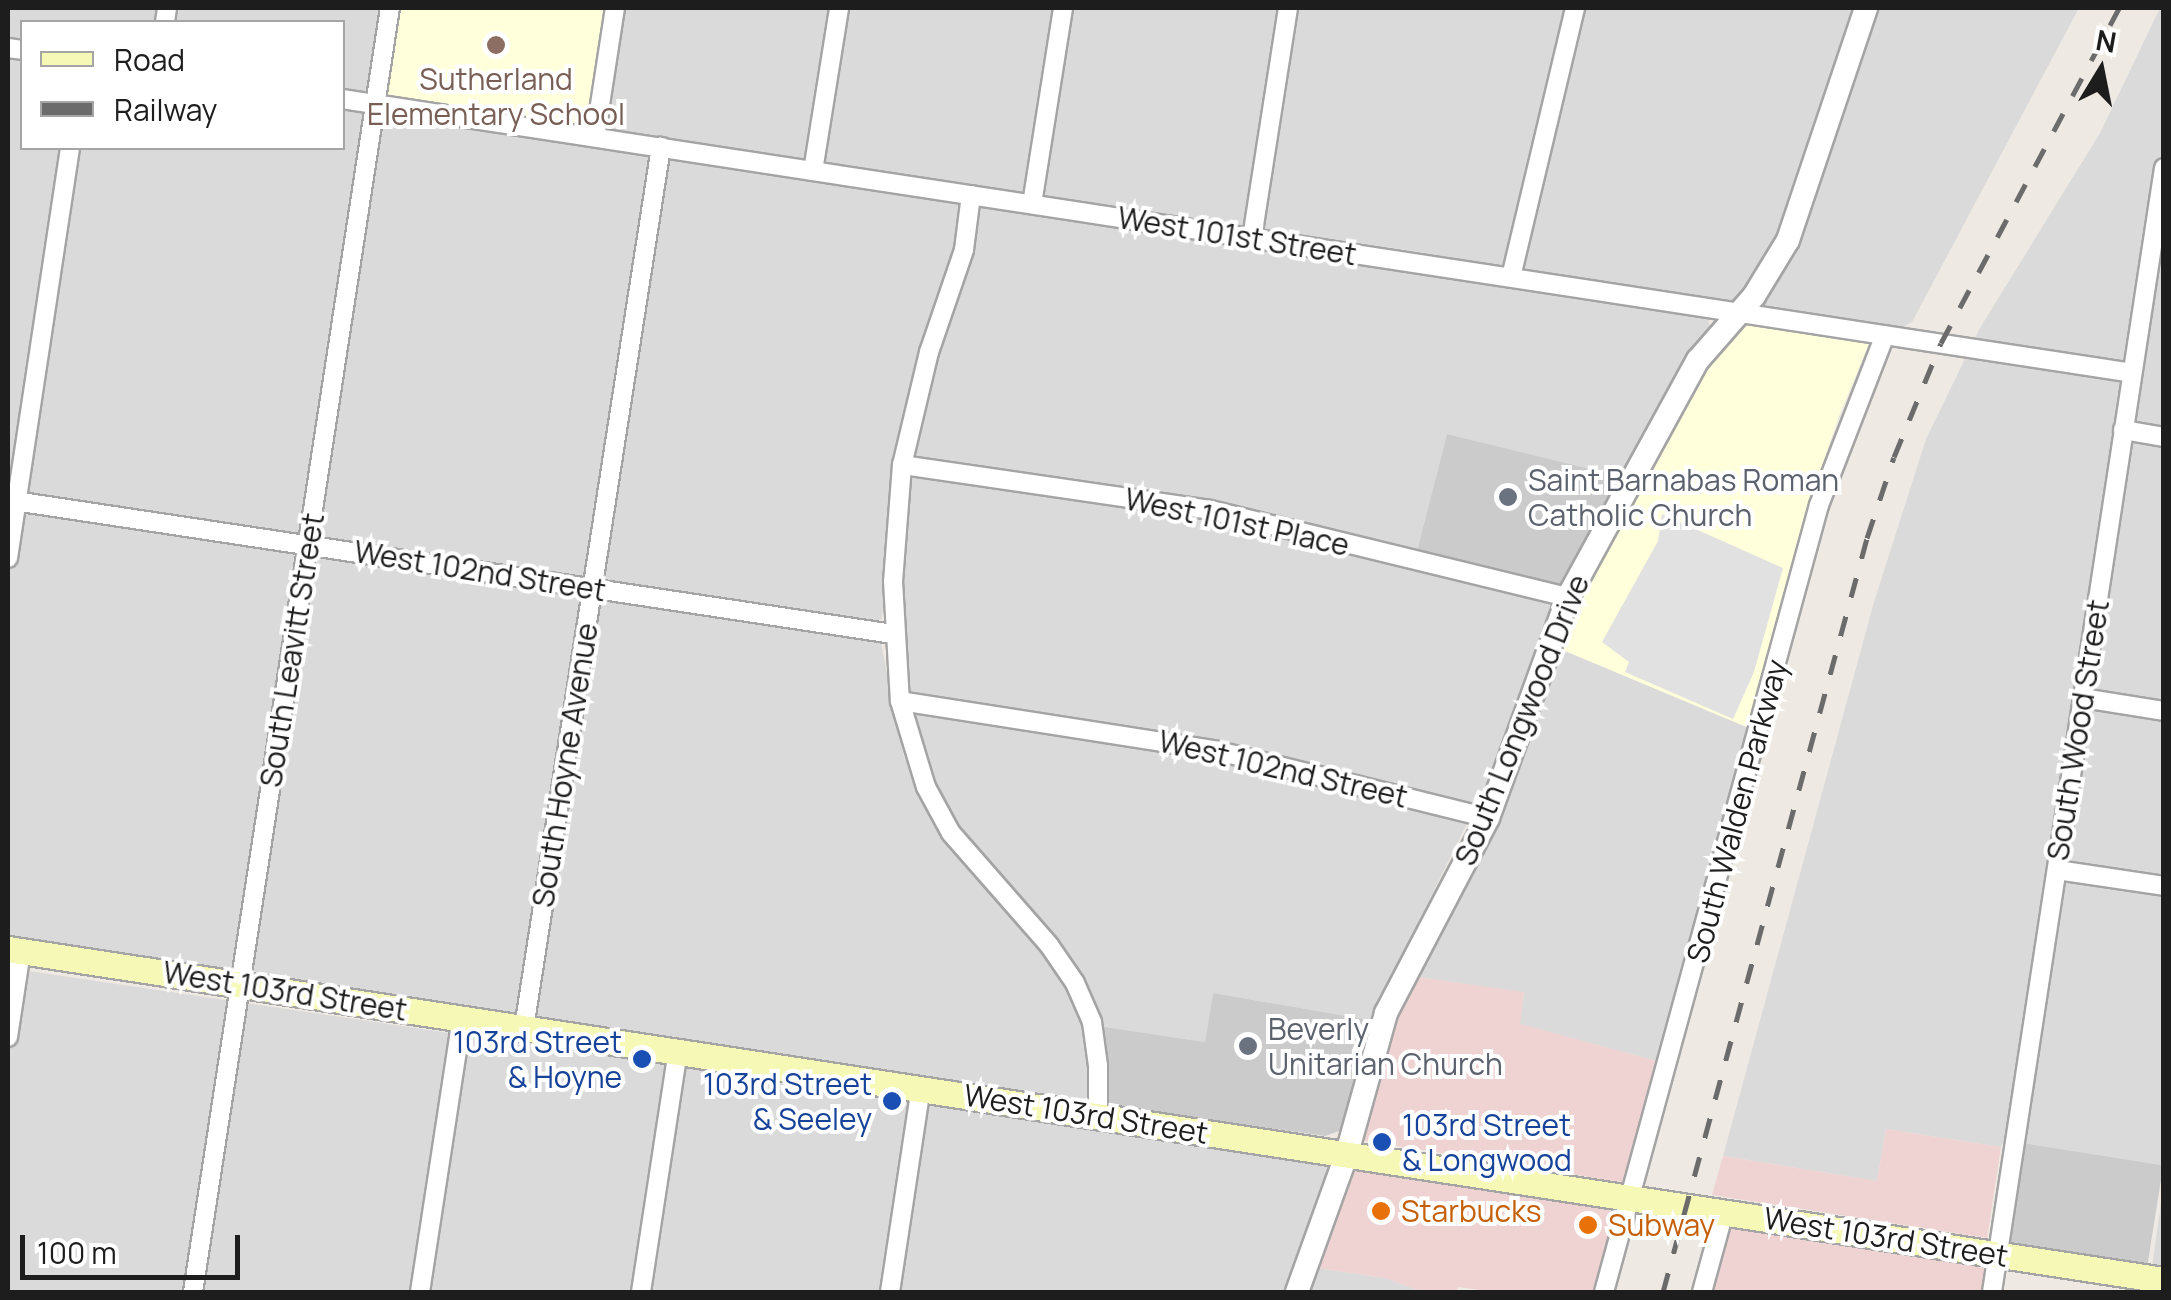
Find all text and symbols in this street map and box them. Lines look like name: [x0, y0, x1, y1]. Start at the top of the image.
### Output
legend: [20, 20, 345, 150]
north arrow: [2051, 20, 2151, 120]
text: N: [2093, 20, 2119, 61]
marker: Sutherland Elementary School: [485, 34, 507, 56]
text: Road: [114, 39, 185, 80]
place label: Sutherland Elementary School: [367, 61, 625, 132]
text: Railway: [114, 89, 217, 130]
street label: West 101st Street: [1115, 199, 1359, 273]
place label: Saint Barnabas Roman Catholic Church: [1528, 462, 1839, 532]
street label: West 101st Place: [1121, 481, 1353, 563]
marker: Saint Barnabas Roman Catholic Church: [1497, 486, 1519, 508]
street label: South Leavitt Street: [253, 510, 331, 790]
street label: West 102nd Street: [352, 533, 608, 609]
street label: South Longwood Drive: [1447, 569, 1597, 871]
street label: South Wood Street: [2040, 597, 2116, 863]
street label: South Hoyne Avenue: [525, 620, 605, 910]
street label: South Walden Parkway: [1679, 655, 1795, 967]
street label: West 102nd Street: [1155, 723, 1411, 815]
street label: West 103rd Street: [160, 954, 410, 1028]
place label: Beverly Unitarian Church: [1268, 1011, 1503, 1082]
place label: 103rd Street & Hoyne: [453, 1024, 622, 1094]
marker: Beverly Unitarian Church: [1237, 1035, 1259, 1057]
marker: 103rd Street & Hoyne: [631, 1048, 653, 1070]
place label: 103rd Street & Seeley: [703, 1066, 872, 1136]
street label: West 103rd Street: [961, 1077, 1211, 1151]
marker: 103rd Street & Seeley: [881, 1090, 903, 1112]
place label: 103rd Street & Longwood: [1402, 1107, 1572, 1178]
marker: 103rd Street & Longwood: [1371, 1131, 1393, 1153]
place label: Starbucks: [1401, 1193, 1542, 1229]
marker: Starbucks: [1370, 1200, 1392, 1222]
street label: West 103rd Street: [1761, 1200, 2011, 1274]
place label: Subway: [1608, 1207, 1715, 1243]
marker: Subway: [1577, 1214, 1599, 1236]
scale bar: [25, 1215, 245, 1277]
text: 100 m: [37, 1232, 117, 1273]

